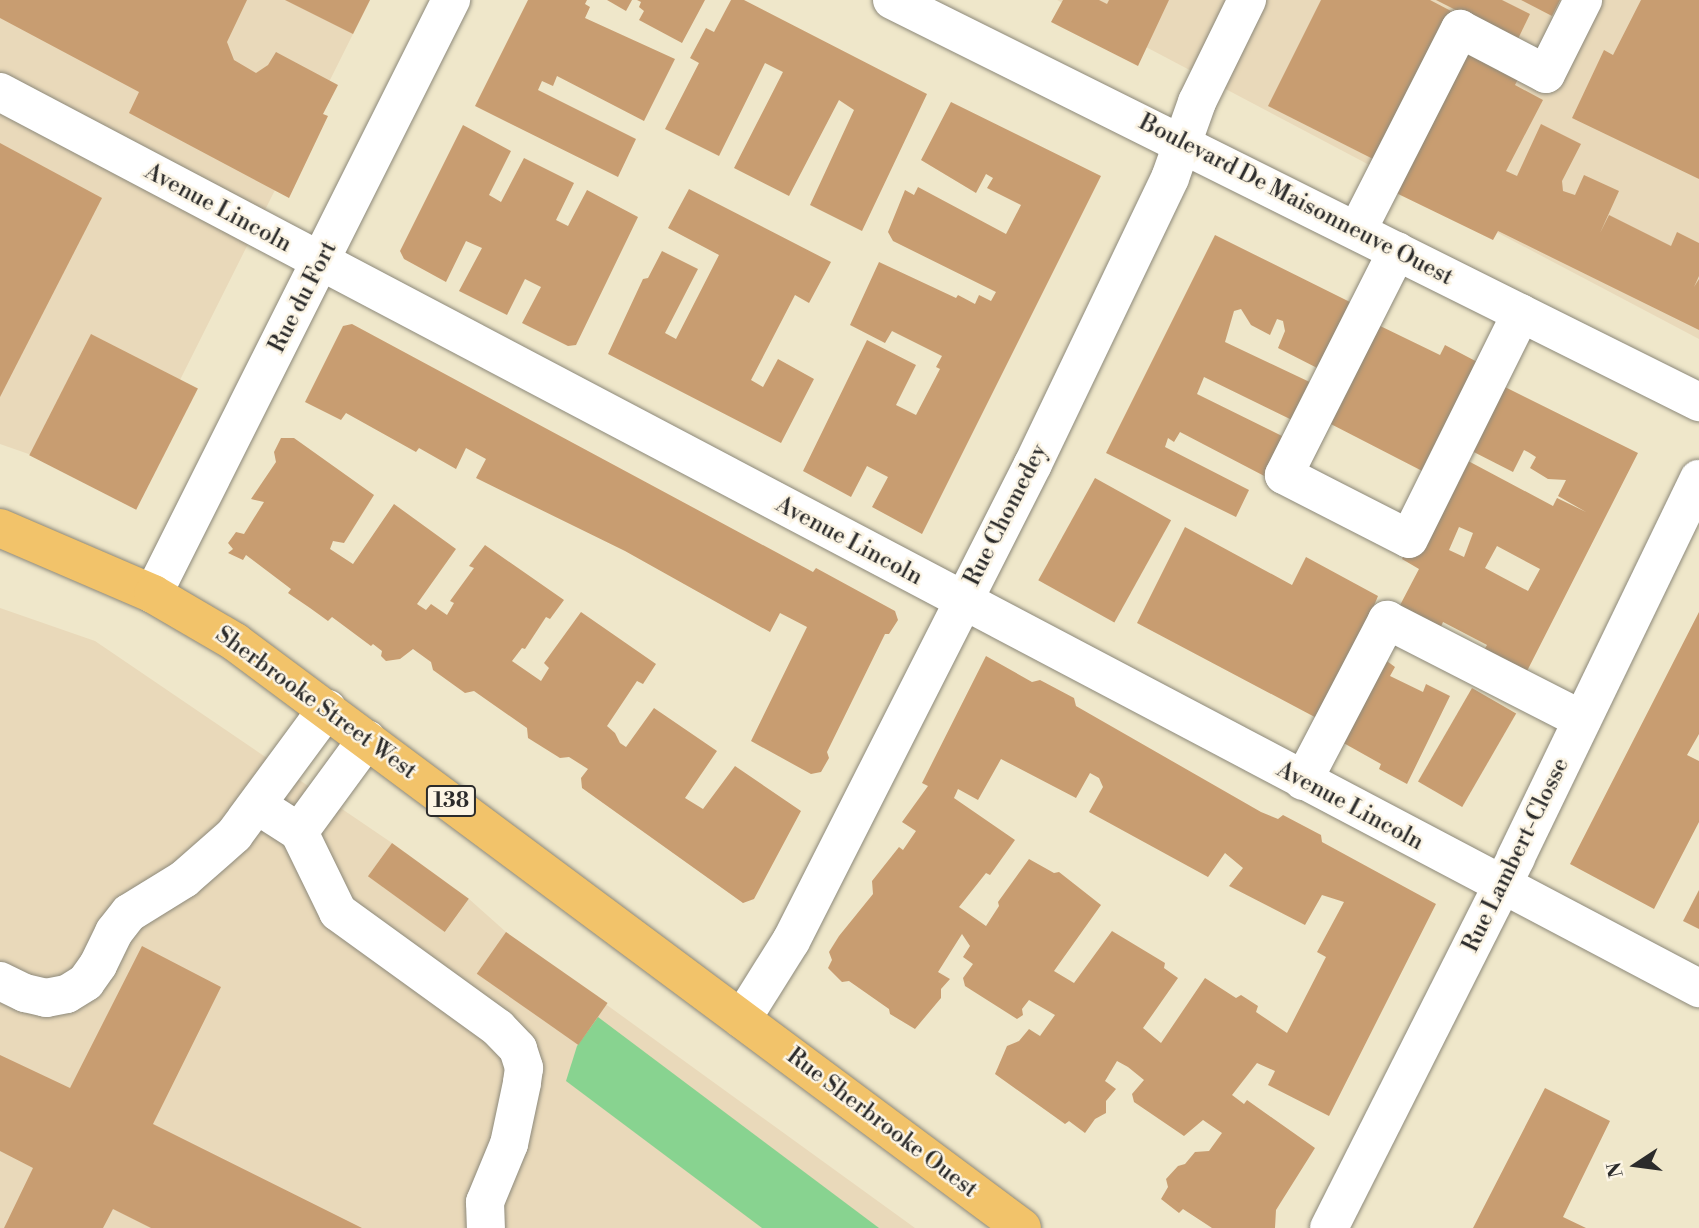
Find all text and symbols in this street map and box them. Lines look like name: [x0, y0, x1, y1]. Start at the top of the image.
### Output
street label: Boulevard De Maisonneuve Ouest: [1134, 109, 1458, 291]
street label: Avenue Lincoln: [140, 158, 296, 258]
street label: Rue du Fort: [263, 237, 343, 357]
street label: Rue Chomedey: [958, 440, 1054, 590]
street label: Avenue Lincoln: [771, 491, 927, 591]
street label: Sherbrooke Street West: [210, 621, 422, 785]
street label: Rue Lambert-Closse: [1457, 753, 1575, 957]
street label: Avenue Lincoln: [1272, 756, 1428, 856]
road number: 138: [425, 784, 477, 818]
street label: Rue Sherbrooke Ouest: [781, 1042, 983, 1204]
north arrow: [1601, 1130, 1671, 1200]
text: N: [1602, 1160, 1629, 1180]

